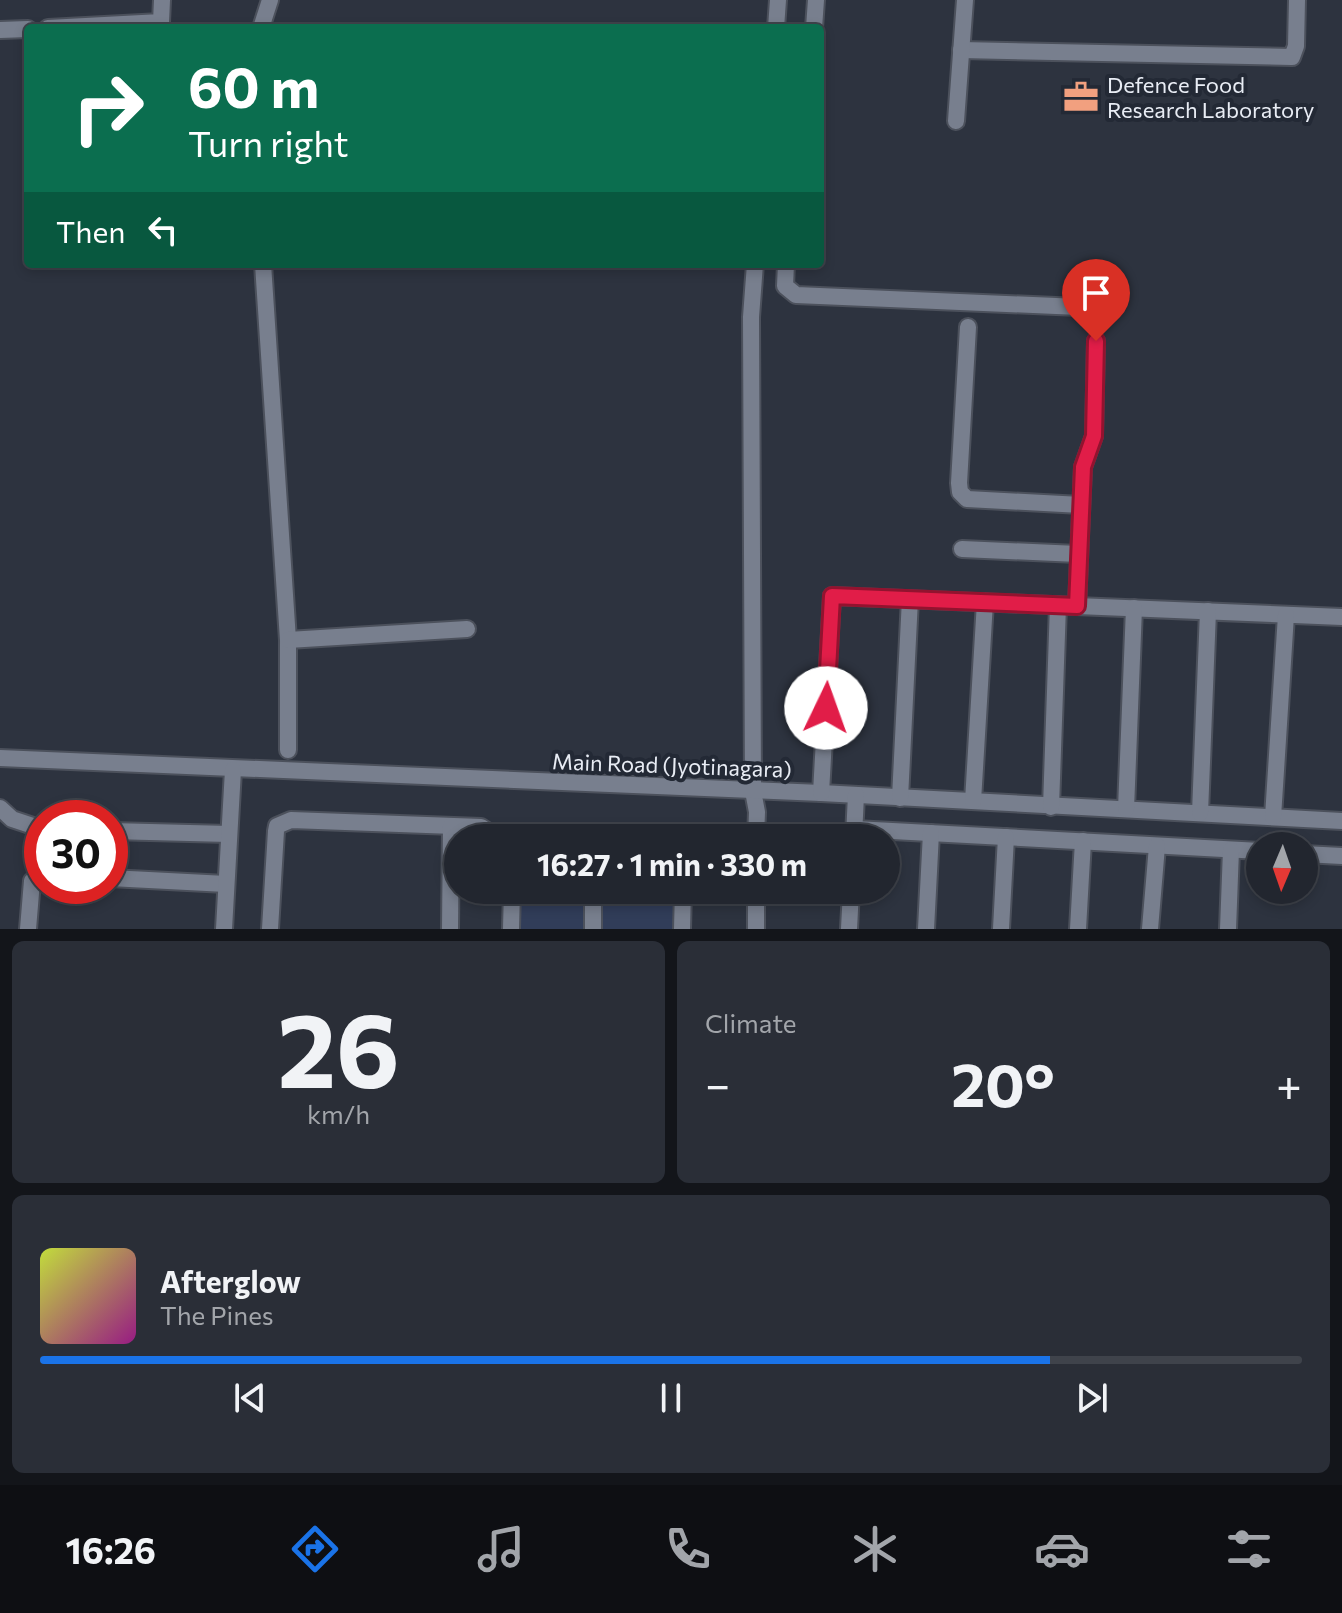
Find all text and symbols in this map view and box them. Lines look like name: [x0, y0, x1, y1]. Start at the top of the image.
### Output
text: 60 m: [188, 51, 319, 120]
icon: right: [56, 56, 160, 160]
place label: Defence Food Research Laboratory: [1107, 71, 1314, 123]
office icon: Defence Food Research Laboratory: [1062, 78, 1100, 116]
text: Turn right: [188, 120, 349, 164]
icon: left: [141, 208, 185, 252]
text: Then: [56, 212, 125, 249]
pin: [1062, 259, 1130, 341]
icon: arrive: [1074, 271, 1118, 315]
position arrow: [784, 666, 868, 750]
street label: Main Road (Jyotinagara): [552, 747, 792, 783]
speed limit sign: 30: [24, 800, 128, 904]
north arrow: [1246, 832, 1318, 904]
map controls: [1246, 832, 1318, 904]
text: 16:27 · 1 min · 330 m: [537, 845, 807, 882]
text: 26: [277, 982, 400, 1109]
text: Climate: [705, 1007, 797, 1038]
text: 20°: [951, 1046, 1055, 1119]
text: −: [705, 1056, 730, 1110]
text: +: [1276, 1056, 1302, 1110]
text: km/h: [307, 1098, 370, 1129]
text: Afterglow: [160, 1262, 301, 1299]
text: The Pines: [160, 1299, 274, 1330]
icon: previous: [228, 1376, 272, 1420]
icon: pause: [649, 1376, 693, 1420]
icon: next: [1070, 1376, 1114, 1420]
icon: directions: [287, 1521, 343, 1577]
icon: music: [473, 1521, 529, 1577]
icon: phone: [660, 1521, 716, 1577]
icon: climate: [847, 1521, 903, 1577]
icon: car: [1034, 1521, 1090, 1577]
icon: filters: [1221, 1521, 1277, 1577]
text: 16:26: [65, 1527, 156, 1571]

